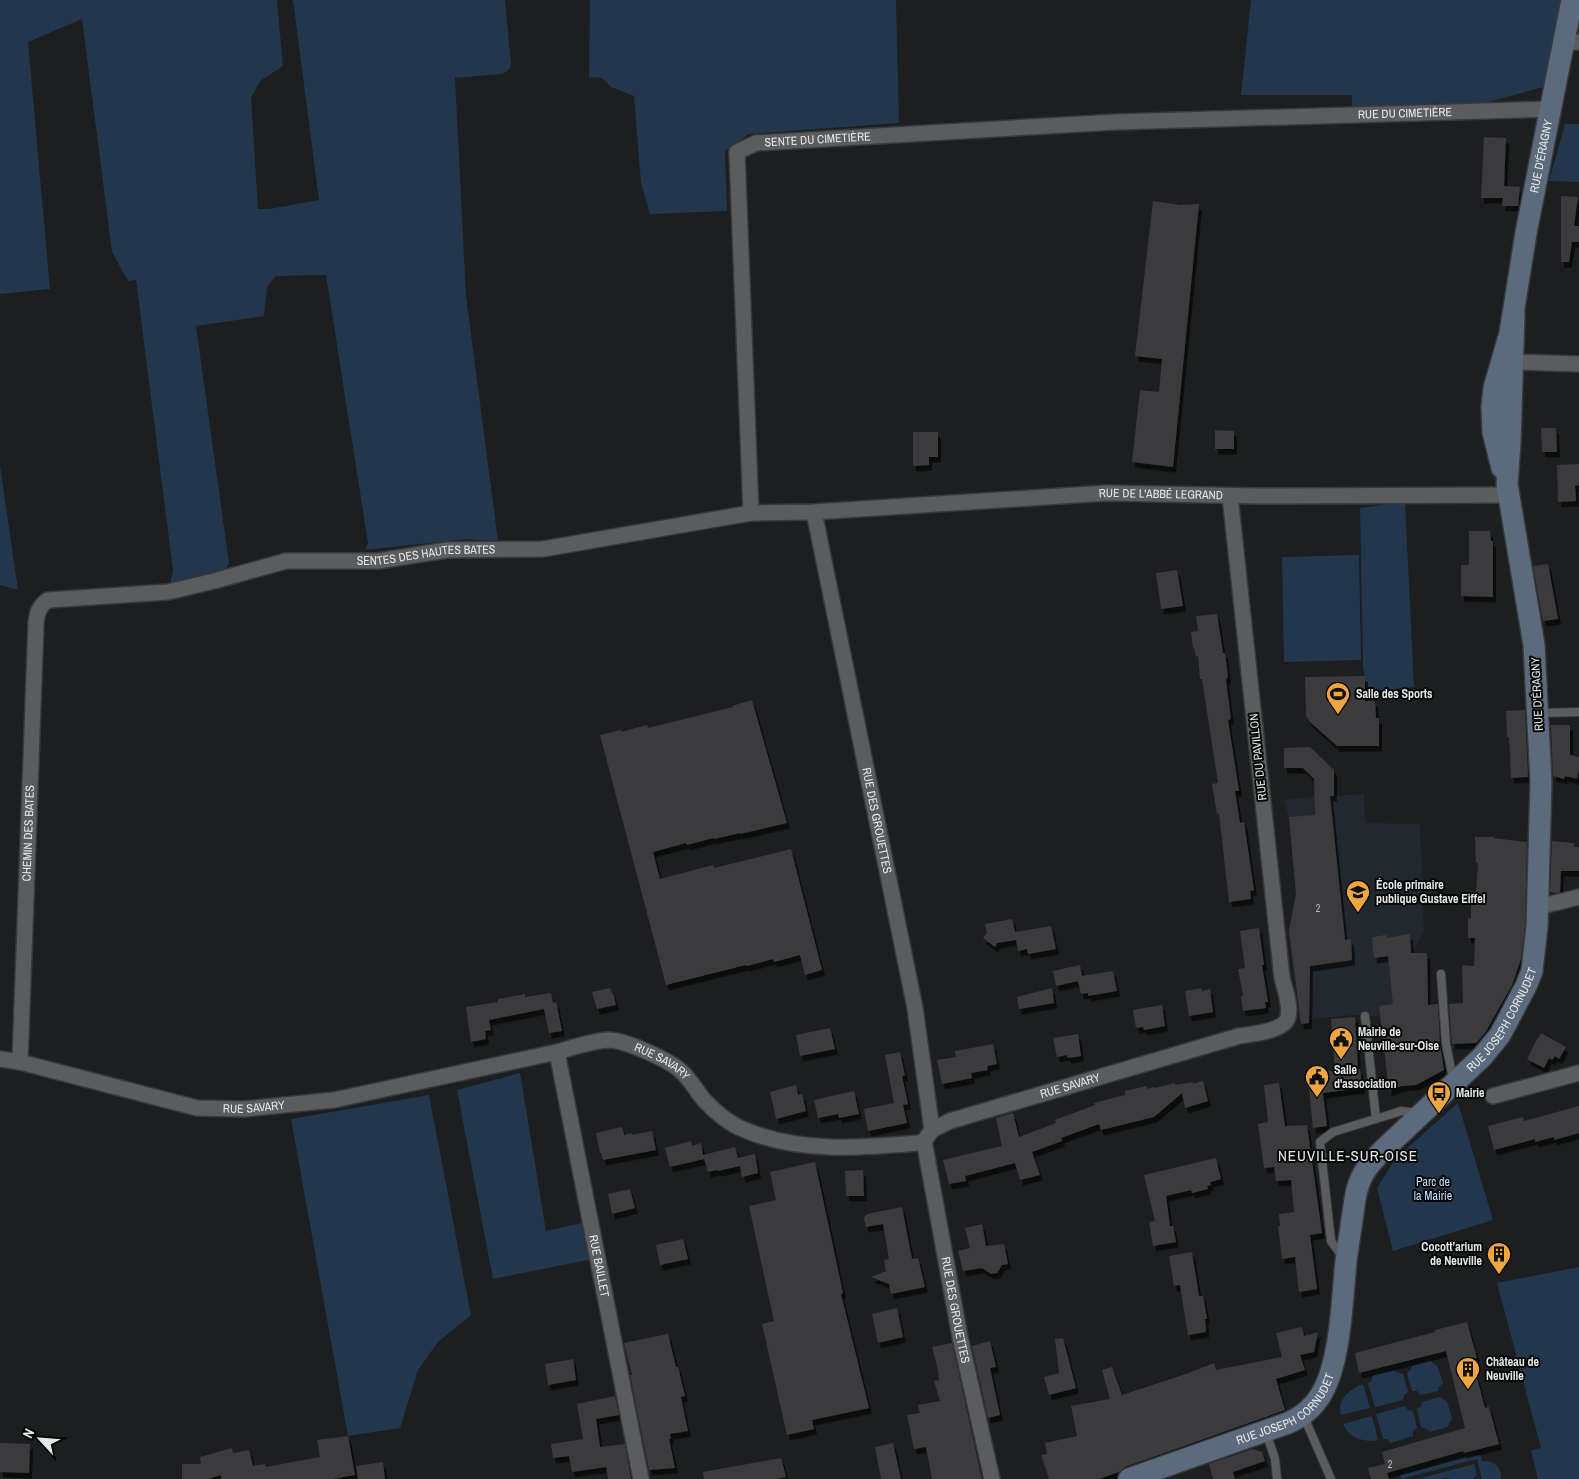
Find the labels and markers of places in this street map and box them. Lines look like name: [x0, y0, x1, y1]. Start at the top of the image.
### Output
sports icon: Salle des Sports: [1325, 681, 1351, 715]
place label: Salle des Sports: [1356, 686, 1433, 702]
place label: École primaire publique Gustave Eiffel: [1376, 877, 1486, 907]
school or university icon: École primaire publique Gustave Eiffel: [1345, 879, 1371, 913]
place label: Mairie de Neuville-sur-Oise: [1358, 1024, 1439, 1054]
public building icon: Mairie de Neuville-sur-Oise: [1328, 1026, 1354, 1060]
place label: Salle d'association: [1334, 1062, 1397, 1092]
public building icon: Salle d'association: [1304, 1064, 1330, 1098]
bus stop icon: Mairie: [1426, 1080, 1452, 1114]
place label: Mairie: [1456, 1085, 1485, 1101]
place label: Cocott’arium de Neuville: [1421, 1239, 1483, 1269]
building icon: Cocott’arium de Neuville: [1486, 1241, 1512, 1275]
place label: Château de Neuville: [1486, 1354, 1540, 1384]
building icon: Château de Neuville: [1455, 1356, 1481, 1390]

